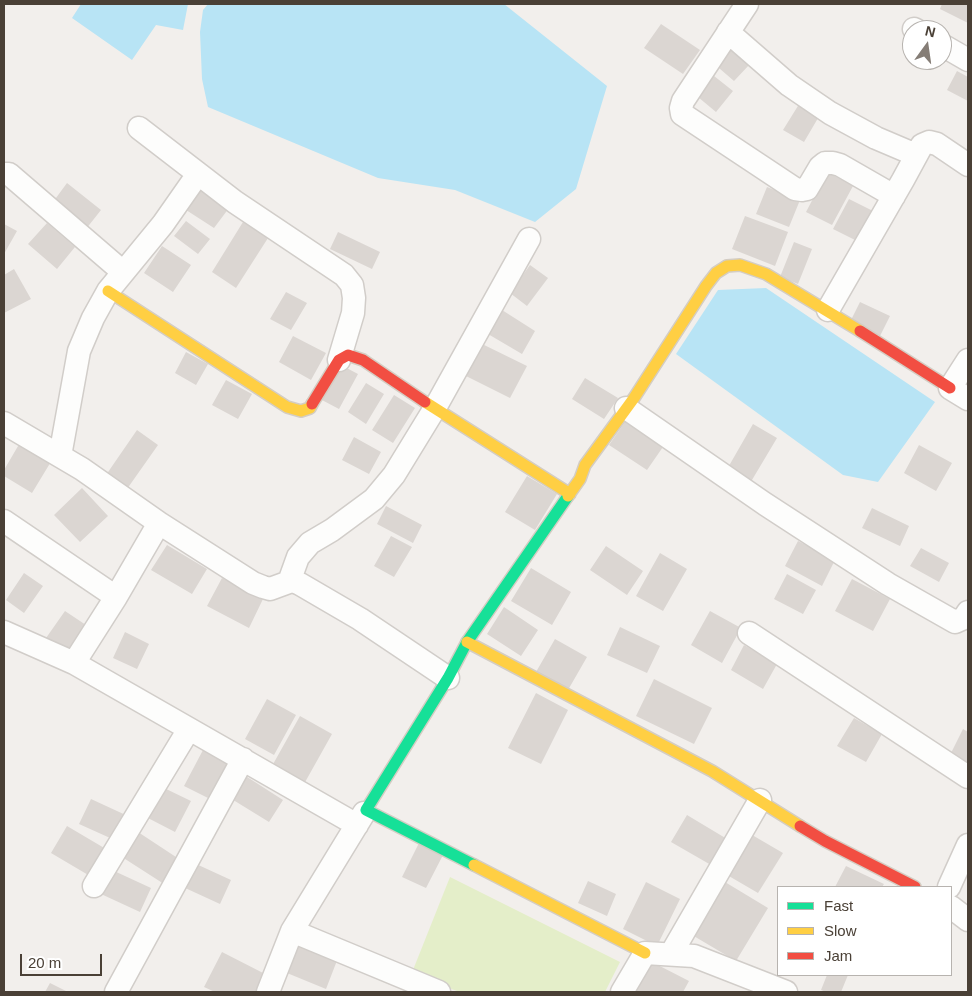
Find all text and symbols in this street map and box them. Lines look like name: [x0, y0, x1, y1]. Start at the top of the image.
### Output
north arrow: [902, 20, 952, 70]
text: N: [924, 22, 937, 40]
legend: [777, 886, 952, 976]
text: Fast: [824, 897, 853, 914]
text: Slow: [824, 922, 857, 939]
scale bar: [22, 944, 105, 976]
text: Jam: [824, 947, 852, 964]
text: 20 m: [28, 954, 61, 971]

